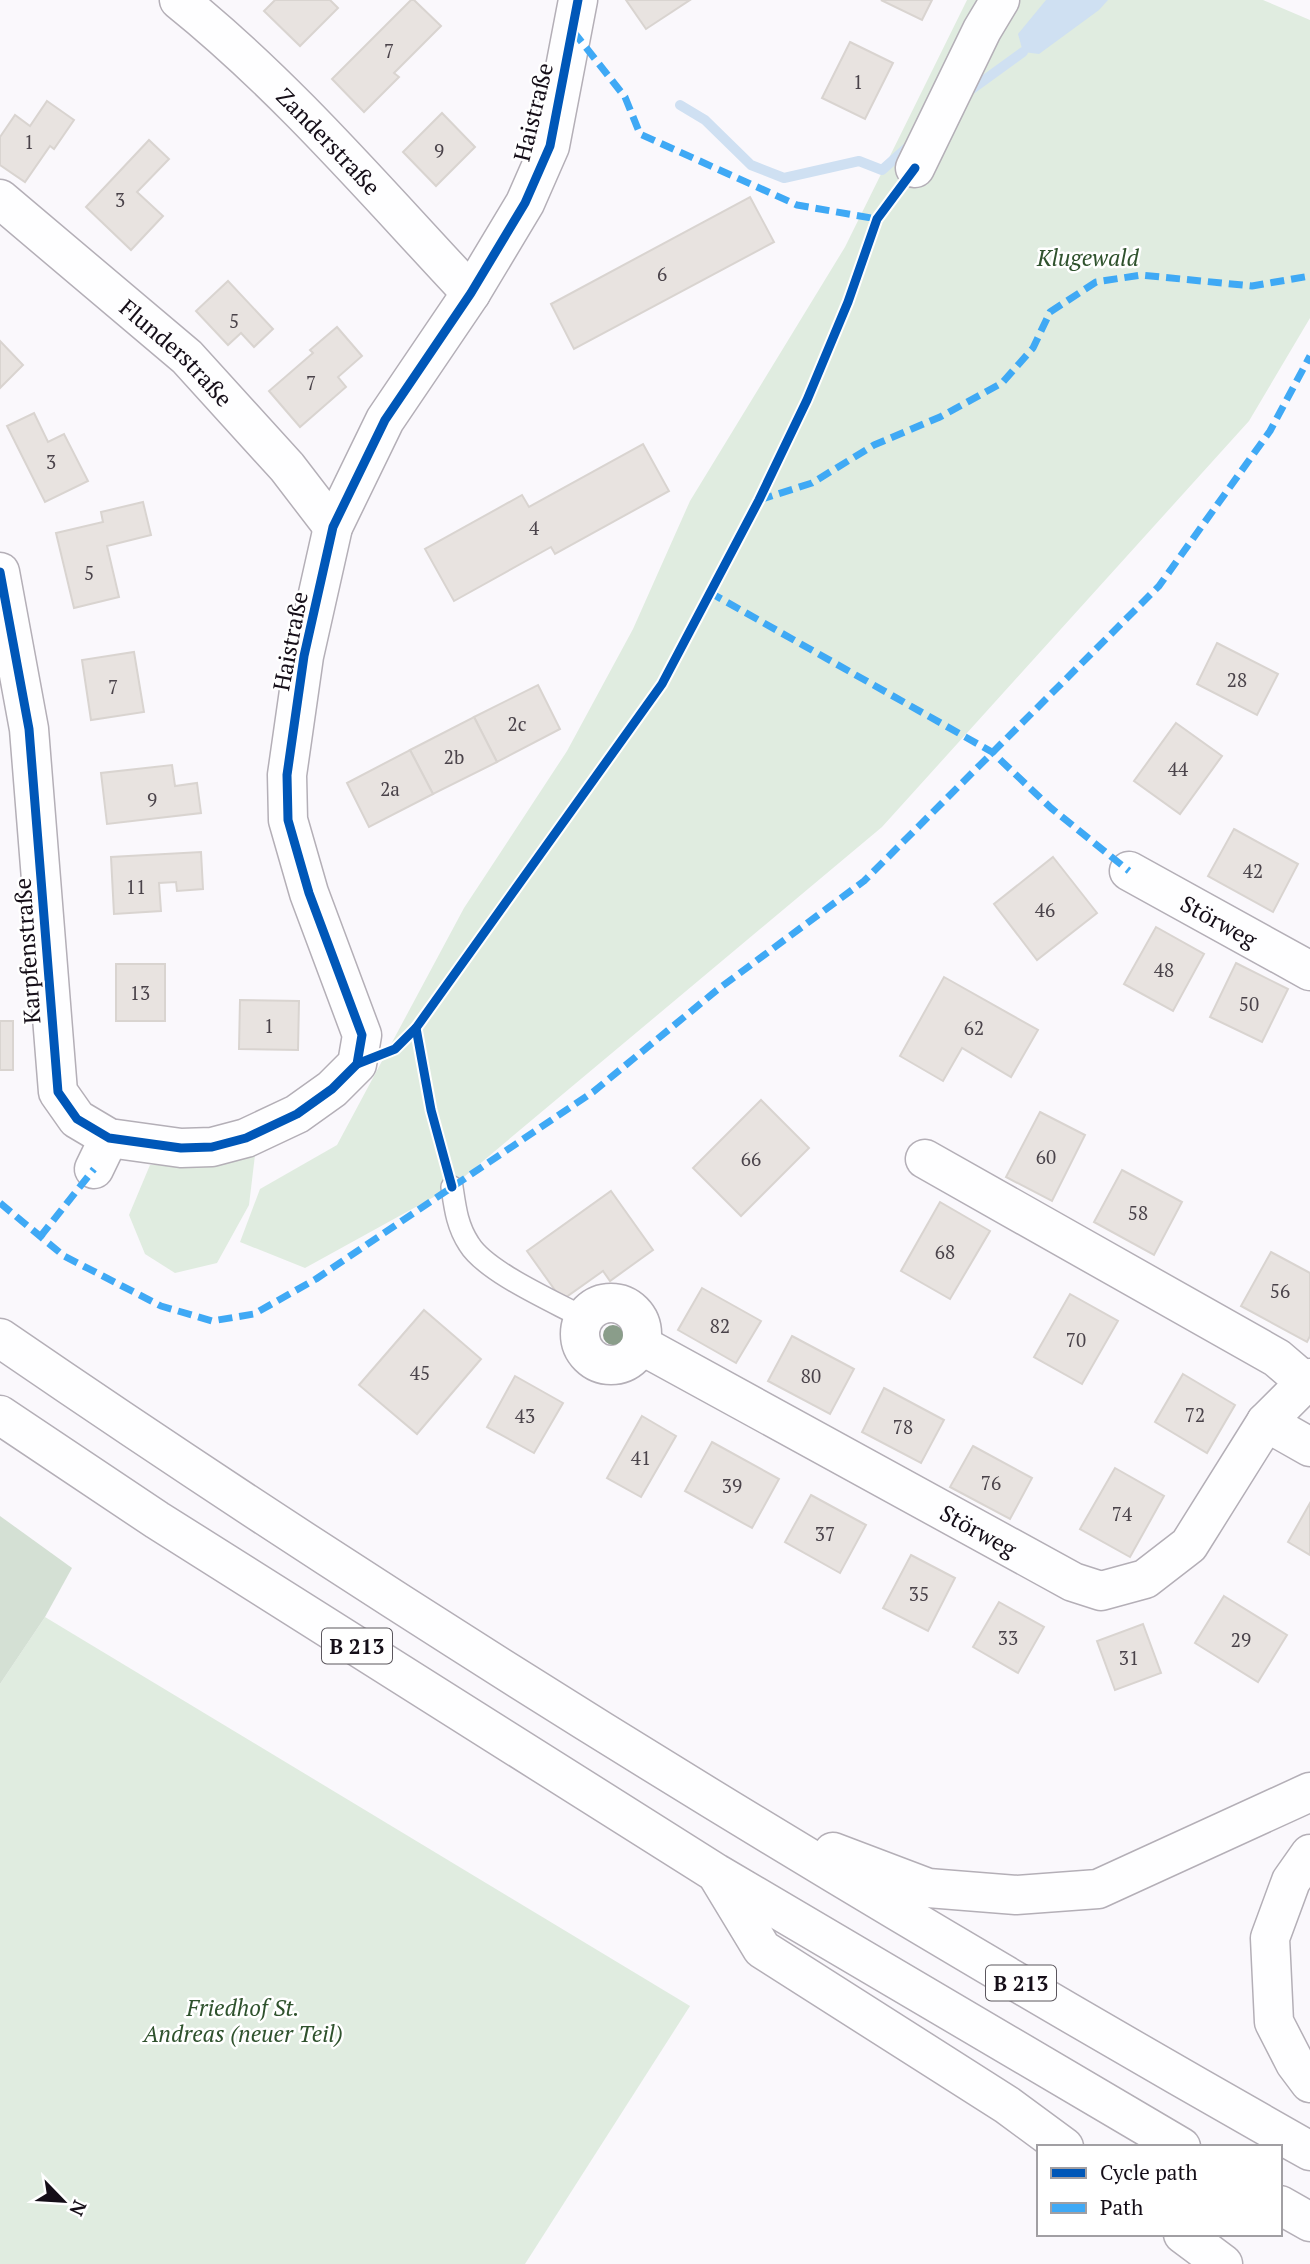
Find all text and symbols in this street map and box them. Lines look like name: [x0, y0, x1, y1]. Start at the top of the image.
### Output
house number: 7: [384, 38, 394, 63]
street label: Haistraße: [506, 60, 560, 164]
house number: 1: [853, 69, 863, 94]
street label: Zanderstraße: [270, 81, 388, 201]
house number: 1: [24, 129, 34, 154]
house number: 9: [434, 138, 444, 163]
house number: 3: [115, 187, 125, 212]
park label: Klugewald: [1036, 242, 1140, 273]
house number: 6: [657, 261, 667, 286]
street label: Flunderstraße: [113, 291, 240, 413]
house number: 5: [229, 308, 239, 333]
house number: 7: [306, 370, 316, 395]
house number: 3: [46, 449, 56, 474]
house number: 4: [529, 515, 540, 540]
house number: 5: [84, 560, 94, 585]
street label: Haistraße: [265, 589, 315, 693]
house number: 28: [1227, 667, 1247, 692]
house number: 7: [108, 674, 118, 699]
house number: 2c: [508, 711, 527, 736]
house number: 2b: [444, 744, 464, 769]
house number: 44: [1168, 756, 1189, 781]
house number: 2a: [380, 776, 400, 801]
house number: 9: [147, 787, 157, 812]
house number: 42: [1243, 858, 1263, 883]
house number: 11: [126, 874, 146, 899]
street label: Karpfenstraße: [6, 877, 48, 1025]
street label: Störweg: [1175, 887, 1264, 955]
house number: 46: [1035, 897, 1055, 922]
house number: 48: [1154, 957, 1174, 982]
house number: 13: [130, 980, 150, 1005]
house number: 50: [1239, 991, 1259, 1016]
house number: 1: [264, 1013, 274, 1038]
house number: 62: [964, 1015, 984, 1040]
house number: 60: [1036, 1144, 1056, 1169]
house number: 66: [741, 1146, 761, 1171]
house number: 58: [1128, 1200, 1148, 1225]
house number: 68: [935, 1239, 955, 1264]
house number: 56: [1270, 1278, 1290, 1303]
house number: 82: [710, 1313, 730, 1338]
house number: 70: [1066, 1327, 1086, 1352]
house number: 45: [410, 1360, 430, 1385]
house number: 80: [801, 1363, 821, 1388]
house number: 72: [1185, 1402, 1205, 1427]
house number: 43: [515, 1403, 535, 1428]
house number: 78: [893, 1414, 913, 1439]
house number: 41: [631, 1445, 651, 1470]
house number: 76: [981, 1470, 1001, 1495]
house number: 39: [722, 1473, 742, 1498]
street label: Störweg: [935, 1497, 1023, 1564]
house number: 74: [1112, 1501, 1133, 1526]
house number: 37: [815, 1521, 835, 1546]
house number: 35: [909, 1581, 929, 1606]
house number: 33: [998, 1625, 1018, 1650]
house number: 29: [1231, 1627, 1251, 1652]
road number: B 213: [322, 1628, 392, 1664]
house number: 31: [1119, 1645, 1139, 1670]
road number: B 213: [986, 1966, 1056, 2000]
park label: Friedhof St. Andreas (neuer Teil): [141, 1992, 343, 2049]
legend: [1037, 2145, 1282, 2236]
text: Cycle path: [1100, 2158, 1198, 2186]
north arrow: [28, 2166, 98, 2236]
text: Path: [1100, 2193, 1143, 2221]
text: N: [64, 2197, 93, 2221]

